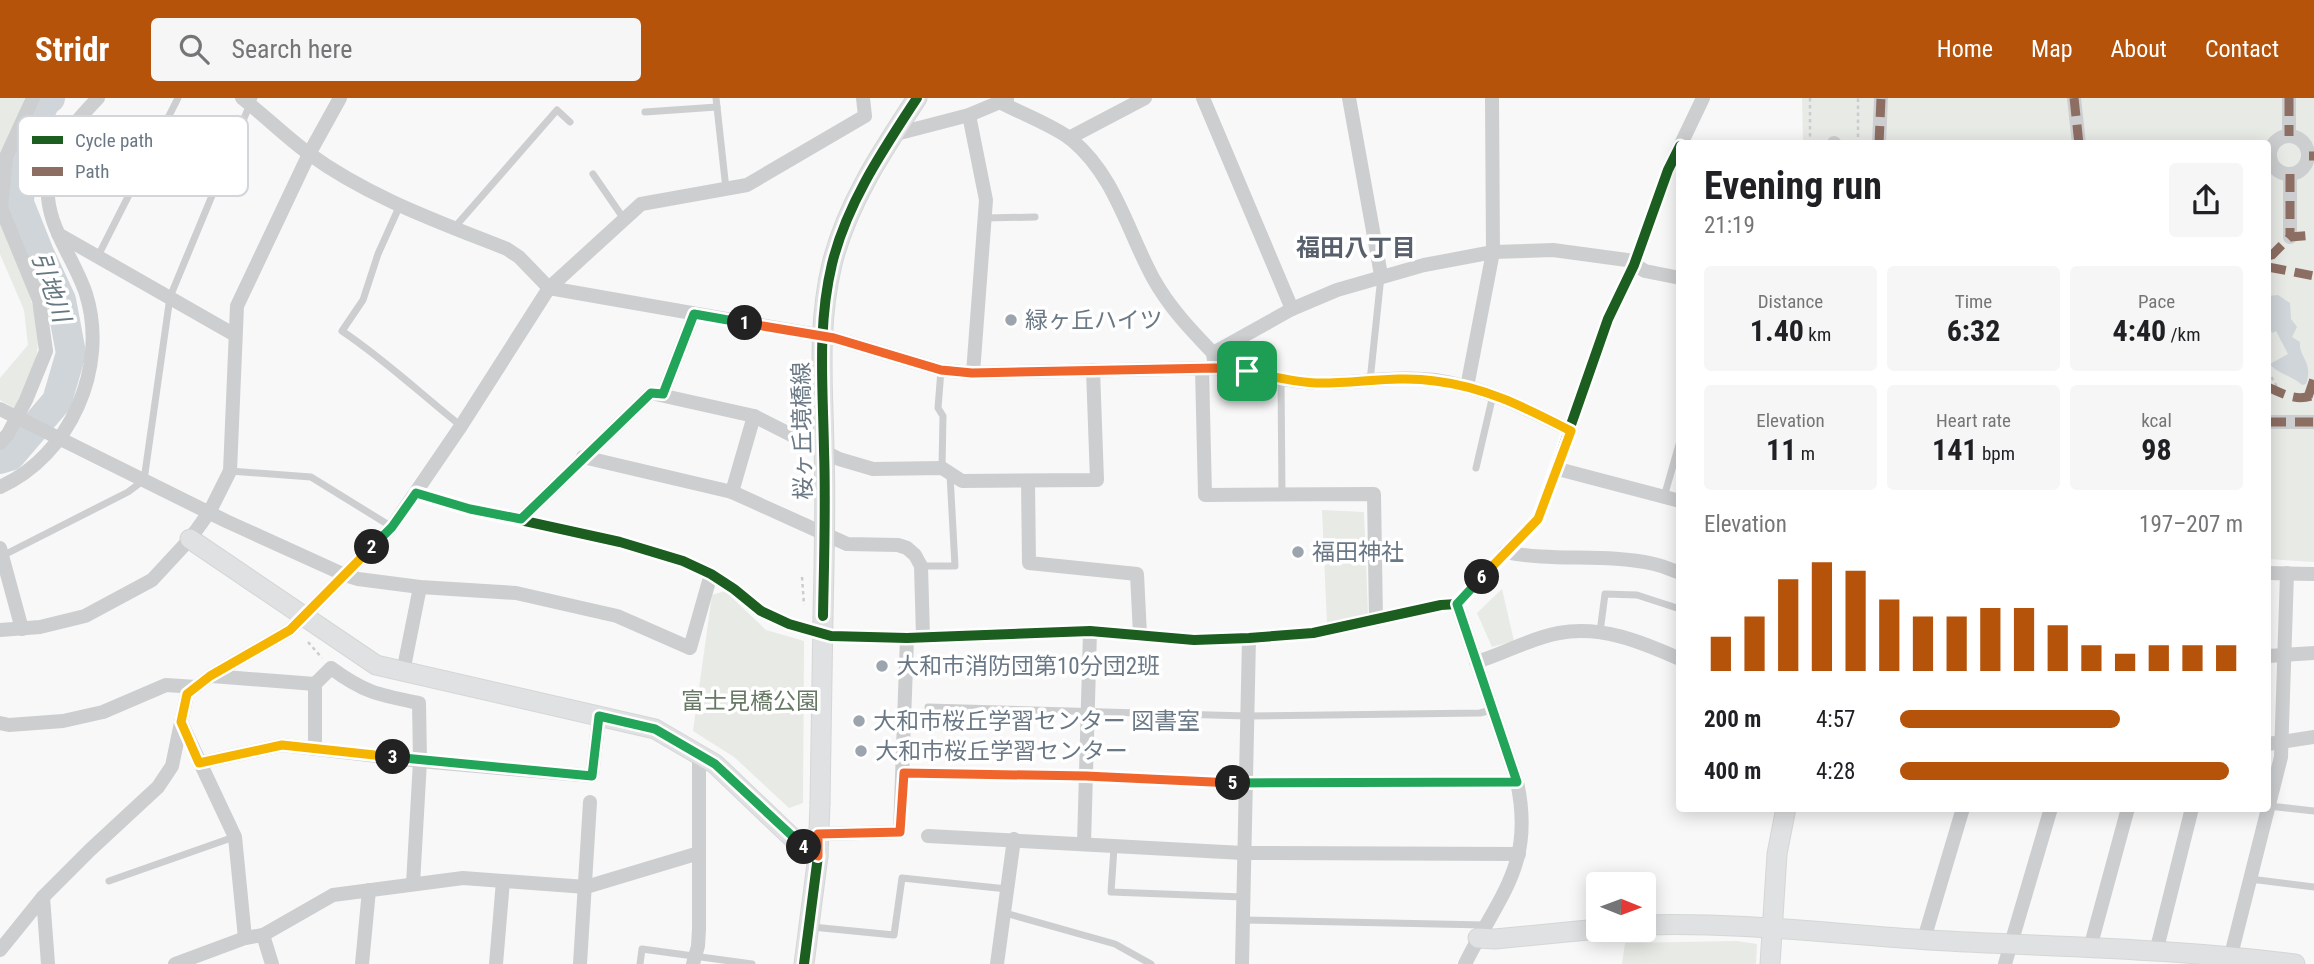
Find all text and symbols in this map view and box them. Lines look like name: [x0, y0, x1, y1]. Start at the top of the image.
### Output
search box: [151, 18, 641, 81]
text: Stridr: [35, 30, 109, 69]
icon: search: [175, 30, 213, 68]
text: Search here: [231, 34, 352, 64]
text: Home: [1937, 35, 1993, 63]
text: Map: [2031, 35, 2073, 63]
text: About: [2111, 35, 2167, 63]
text: Contact: [2205, 35, 2279, 63]
legend: [18, 116, 248, 196]
text: Cycle path: [75, 129, 153, 152]
text: Path: [75, 160, 109, 183]
button: share: [2169, 163, 2243, 237]
text: Evening run: [1704, 164, 1882, 208]
text: 21:19: [1704, 212, 1755, 239]
district label: 福田八丁目: [1296, 234, 1416, 262]
water label: 引地川: [26, 248, 77, 328]
text: Distance: [1758, 290, 1823, 313]
text: Time: [1955, 290, 1992, 313]
text: Pace: [2138, 290, 2175, 313]
pin: 1: [728, 306, 762, 341]
place label: 緑ヶ丘ハイツ: [1025, 307, 1163, 334]
text: 1: [740, 311, 749, 334]
marker: 緑ヶ丘ハイツ: [1003, 312, 1019, 328]
text: 1.40: [1750, 313, 1804, 348]
text: 6:32: [1947, 313, 2000, 348]
text: 4:40: [2113, 313, 2166, 348]
text: km: [1804, 323, 1831, 346]
text: /km: [2166, 323, 2200, 346]
pin: [1217, 341, 1277, 401]
icon: arrive: [1228, 352, 1266, 390]
street label: 桜ヶ丘境橋線: [788, 362, 817, 500]
text: Elevation: [1756, 409, 1825, 432]
text: Heart rate: [1936, 409, 2011, 432]
text: kcal: [2141, 409, 2172, 432]
text: 11: [1766, 432, 1796, 467]
text: 141: [1932, 432, 1978, 467]
text: 98: [2141, 432, 2172, 467]
text: m: [1796, 442, 1815, 465]
text: bpm: [1978, 442, 2015, 465]
text: Elevation: [1704, 511, 1787, 538]
text: 197–207 m: [2139, 511, 2243, 538]
pin: 2: [354, 530, 390, 564]
text: 2: [367, 535, 376, 558]
place label: 福田神社: [1312, 539, 1404, 566]
marker: 福田神社: [1290, 544, 1306, 560]
pin: 6: [1464, 560, 1500, 594]
text: 6: [1477, 565, 1486, 588]
place label: 大和市消防団第10分団2班: [896, 653, 1160, 680]
marker: 大和市消防団第10分団2班: [874, 658, 890, 674]
park label: 富士見橋公園: [681, 688, 819, 715]
text: 200 m: [1704, 706, 1761, 733]
text: 4:57: [1816, 706, 1855, 733]
place label: 大和市桜丘学習センター 図書室: [873, 708, 1200, 735]
marker: 大和市桜丘学習センター 図書室: [851, 713, 867, 729]
place label: 大和市桜丘学習センター: [875, 738, 1128, 765]
pin: 3: [376, 740, 410, 774]
marker: 大和市桜丘学習センター: [853, 743, 869, 759]
text: 3: [388, 745, 397, 768]
text: 400 m: [1704, 758, 1761, 785]
text: 4:28: [1816, 758, 1855, 785]
pin: 5: [1216, 766, 1250, 800]
text: 5: [1228, 771, 1237, 794]
pin: 4: [786, 830, 822, 864]
text: 4: [799, 835, 808, 858]
north arrow: [1586, 872, 1656, 942]
map controls: [1586, 872, 1656, 942]

